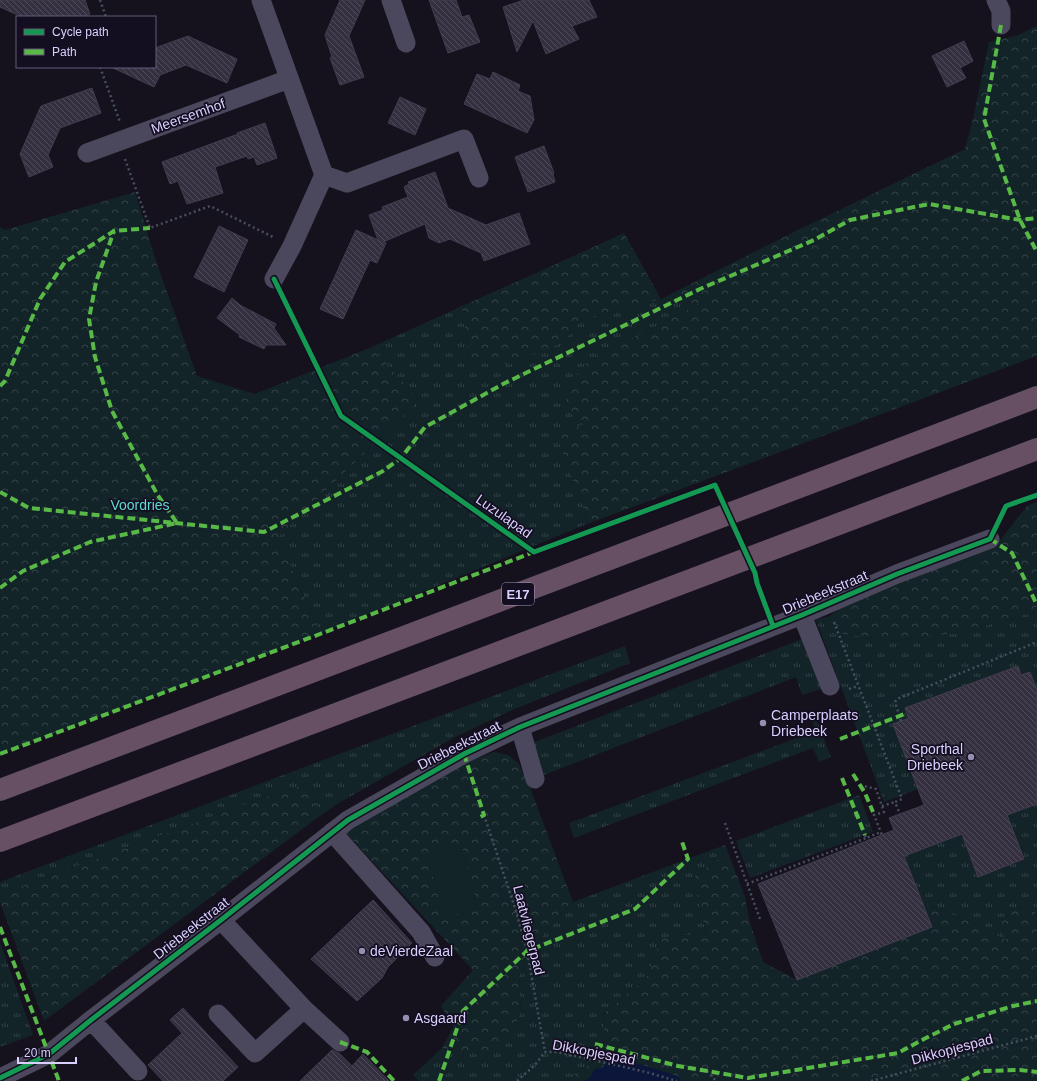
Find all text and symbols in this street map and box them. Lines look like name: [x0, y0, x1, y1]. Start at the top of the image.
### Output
legend: [16, 16, 156, 68]
text: Cycle path: [52, 25, 109, 39]
text: Path: [52, 45, 77, 59]
street label: Meersemhof: [149, 95, 227, 137]
street label: Luzulapad: [473, 491, 535, 541]
park label: Voordries: [110, 497, 170, 513]
street label: Driebeekstraat: [780, 567, 870, 617]
road number: E17: [502, 583, 534, 605]
place label: Camperplaats Driebeek: [771, 707, 858, 739]
street label: Driebeekstraat: [415, 717, 503, 773]
marker: Camperplaats Driebeek: [758, 718, 768, 728]
place label: Sporthal Driebeek: [907, 741, 964, 773]
marker: Sporthal Driebeek: [966, 752, 976, 762]
street label: Laatvliegerpad: [510, 883, 548, 977]
street label: Driebeekstraat: [150, 894, 232, 962]
place label: deVierdeZaal: [370, 943, 453, 959]
marker: deVierdeZaal: [357, 946, 367, 956]
place label: Asgaard: [414, 1010, 466, 1026]
marker: Asgaard: [401, 1013, 411, 1023]
street label: Dikkopjespad: [909, 1030, 995, 1068]
street label: Dikkopjespad: [551, 1036, 637, 1068]
scale bar: [18, 1039, 76, 1065]
text: 20 m: [24, 1046, 51, 1060]

